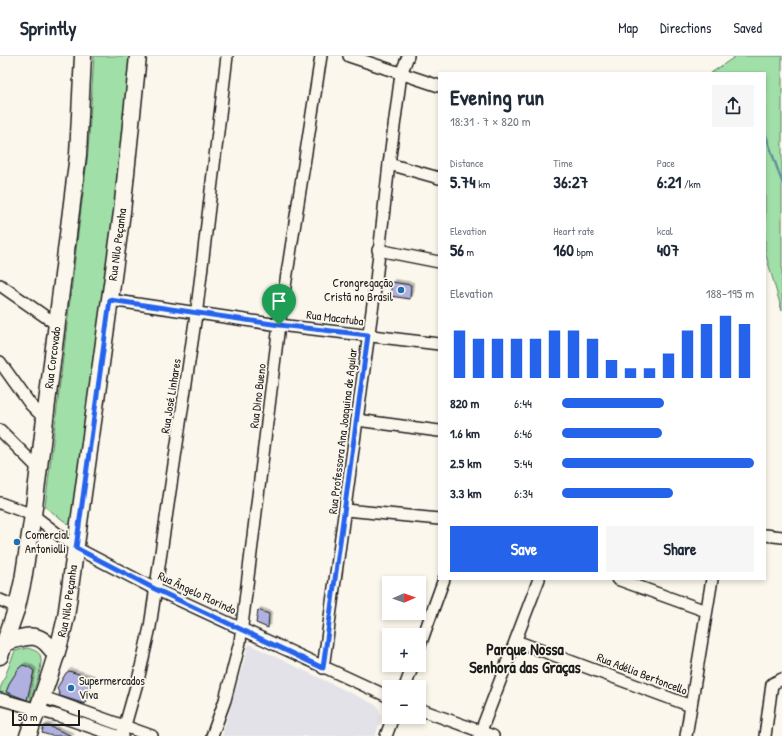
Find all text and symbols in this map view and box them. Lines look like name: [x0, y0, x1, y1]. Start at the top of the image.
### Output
text: Sprintly: [20, 15, 77, 41]
text: Map: [618, 18, 638, 37]
text: Directions: [660, 18, 711, 37]
text: Saved: [733, 18, 762, 37]
text: Evening run: [450, 82, 544, 112]
button: share: [712, 85, 754, 127]
text: 18:31 · 7 × 820 m: [450, 112, 531, 130]
text: Distance: [450, 156, 484, 170]
text: Time: [553, 156, 573, 170]
text: Pace: [657, 156, 675, 170]
text: 5.74: [450, 170, 476, 193]
text: 36:27: [553, 170, 588, 193]
text: 6:21: [657, 170, 682, 193]
text: km: [476, 177, 490, 191]
text: /km: [682, 177, 701, 191]
street label: Rua Nilo Peçanha: [104, 207, 130, 282]
text: Elevation: [450, 224, 487, 238]
text: Heart rate: [553, 224, 594, 238]
text: kcal: [657, 224, 673, 238]
text: 56: [450, 238, 464, 261]
text: 160: [553, 238, 574, 261]
text: 407: [657, 238, 679, 261]
text: m: [464, 245, 474, 259]
text: bpm: [574, 245, 593, 259]
place label: Crongregação Cristã no Brasil: [324, 274, 394, 305]
pin: [262, 284, 296, 325]
text: Elevation: [450, 284, 493, 302]
text: 188–195 m: [706, 284, 754, 302]
marker: Crongregação Cristã no Brasil: [396, 285, 406, 295]
icon: arrive: [268, 290, 290, 312]
street label: Rua Macatuba: [305, 306, 365, 329]
street label: Rua Corcovado: [40, 325, 65, 389]
street label: Rua Professora Ana Joaquina de Aguiar: [324, 347, 361, 515]
street label: Rua José Linhares: [156, 357, 185, 435]
street label: Rua Dino Bueno: [245, 362, 270, 429]
text: 820 m: [450, 394, 479, 412]
text: 6:44: [514, 394, 532, 412]
text: 1.6 km: [450, 424, 480, 442]
text: 6:46: [514, 424, 532, 442]
text: 2.5 km: [450, 454, 482, 472]
text: 5:44: [514, 454, 532, 472]
text: 3.3 km: [450, 484, 482, 502]
text: 6:34: [514, 484, 533, 502]
place label: Comercial Antoniolli: [25, 526, 70, 557]
button: Save: [450, 526, 598, 572]
button: Share: [606, 526, 754, 572]
marker: Comercial Antoniolli: [12, 537, 22, 547]
street label: Rua Nilo Peçanha: [52, 564, 81, 639]
street label: Rua Ângelo Florindo: [155, 567, 239, 618]
north arrow: [382, 576, 426, 620]
map controls: [382, 576, 426, 724]
button: +: [382, 628, 426, 672]
district label: Parque Nossa Senhora das Graças: [469, 638, 581, 678]
street label: Rua Adélia Bertoncello: [594, 648, 690, 699]
place label: Supermercados Viva: [79, 672, 145, 703]
button: −: [382, 680, 426, 724]
marker: Supermercados Viva: [66, 683, 76, 693]
scale bar: [12, 708, 80, 727]
text: 50 m: [18, 710, 38, 724]

